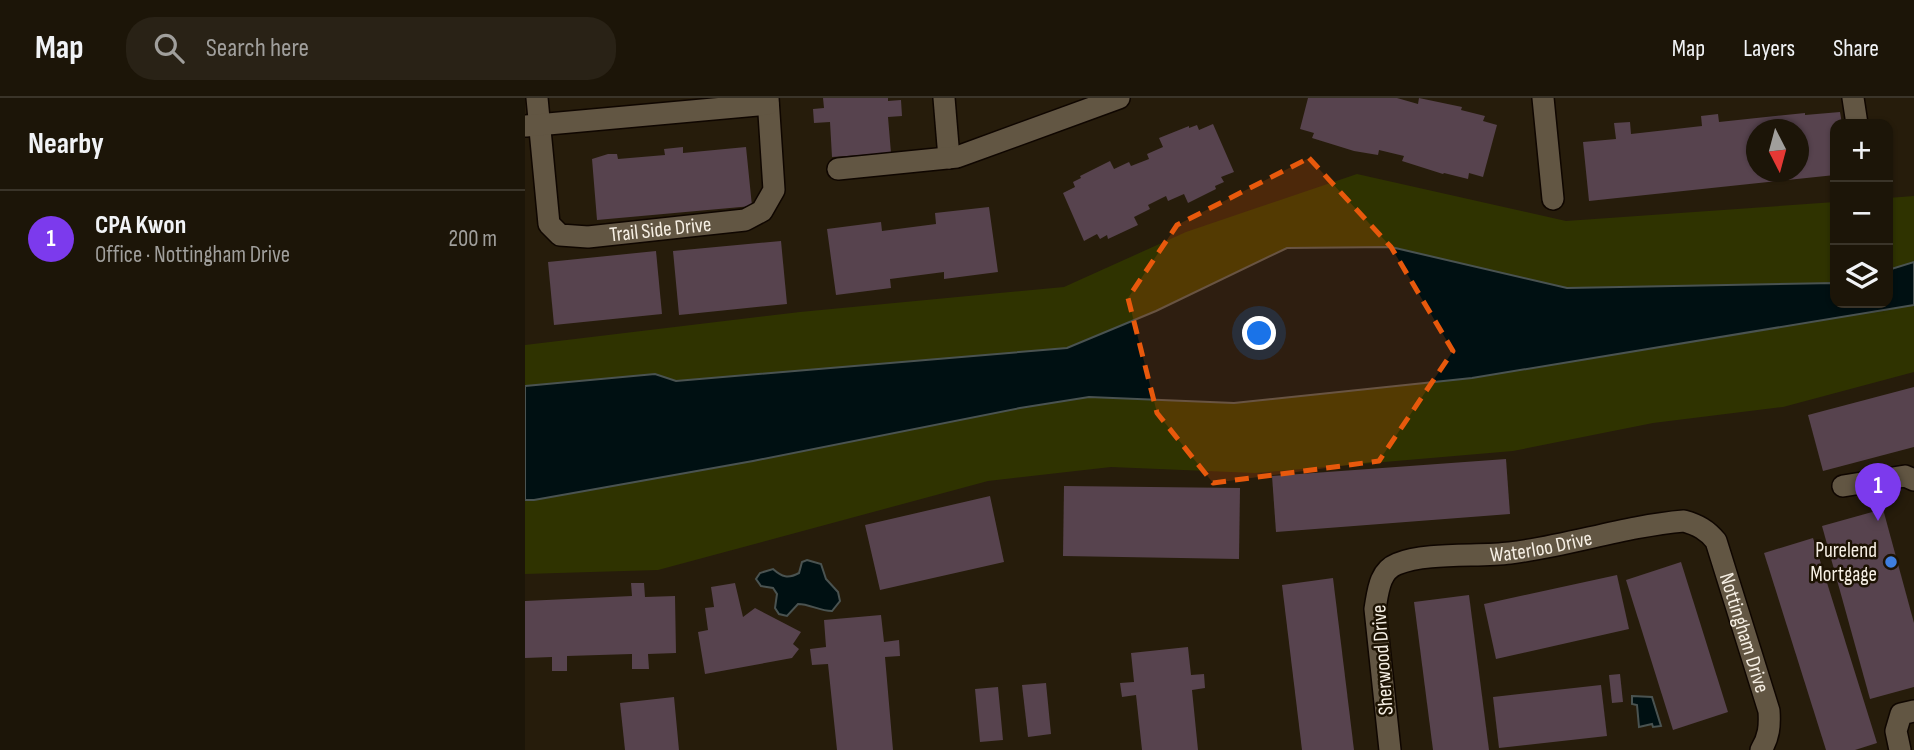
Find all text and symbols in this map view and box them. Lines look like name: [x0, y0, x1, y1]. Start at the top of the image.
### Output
search box: [126, 17, 616, 80]
text: Map: [35, 28, 84, 68]
icon: search: [150, 29, 188, 67]
text: Search here: [206, 33, 309, 64]
text: Map: [1672, 34, 1705, 63]
text: Layers: [1743, 34, 1795, 63]
text: Share: [1833, 34, 1879, 63]
north arrow: [1746, 119, 1809, 182]
map controls: [1830, 119, 1893, 308]
button: +: [1830, 119, 1893, 182]
text: Nearby: [28, 126, 104, 162]
button: −: [1830, 182, 1893, 245]
text: CPA Kwon: [95, 210, 186, 241]
street label: Trail Side Drive: [608, 212, 713, 248]
text: 1: [46, 225, 56, 253]
text: 200 m: [449, 225, 497, 253]
text: Office · Nottingham Drive: [95, 241, 290, 269]
button: layers: [1830, 245, 1893, 308]
your location: [1242, 316, 1276, 350]
pin: 1: [1855, 463, 1901, 521]
street label: Waterloo Drive: [1489, 526, 1595, 568]
place label: Purelend Mortgage: [1810, 538, 1877, 587]
marker: Purelend Mortgage: [1883, 554, 1899, 570]
street label: Nottingham Drive: [1714, 570, 1775, 696]
street label: Sherwood Drive: [1366, 604, 1399, 716]

